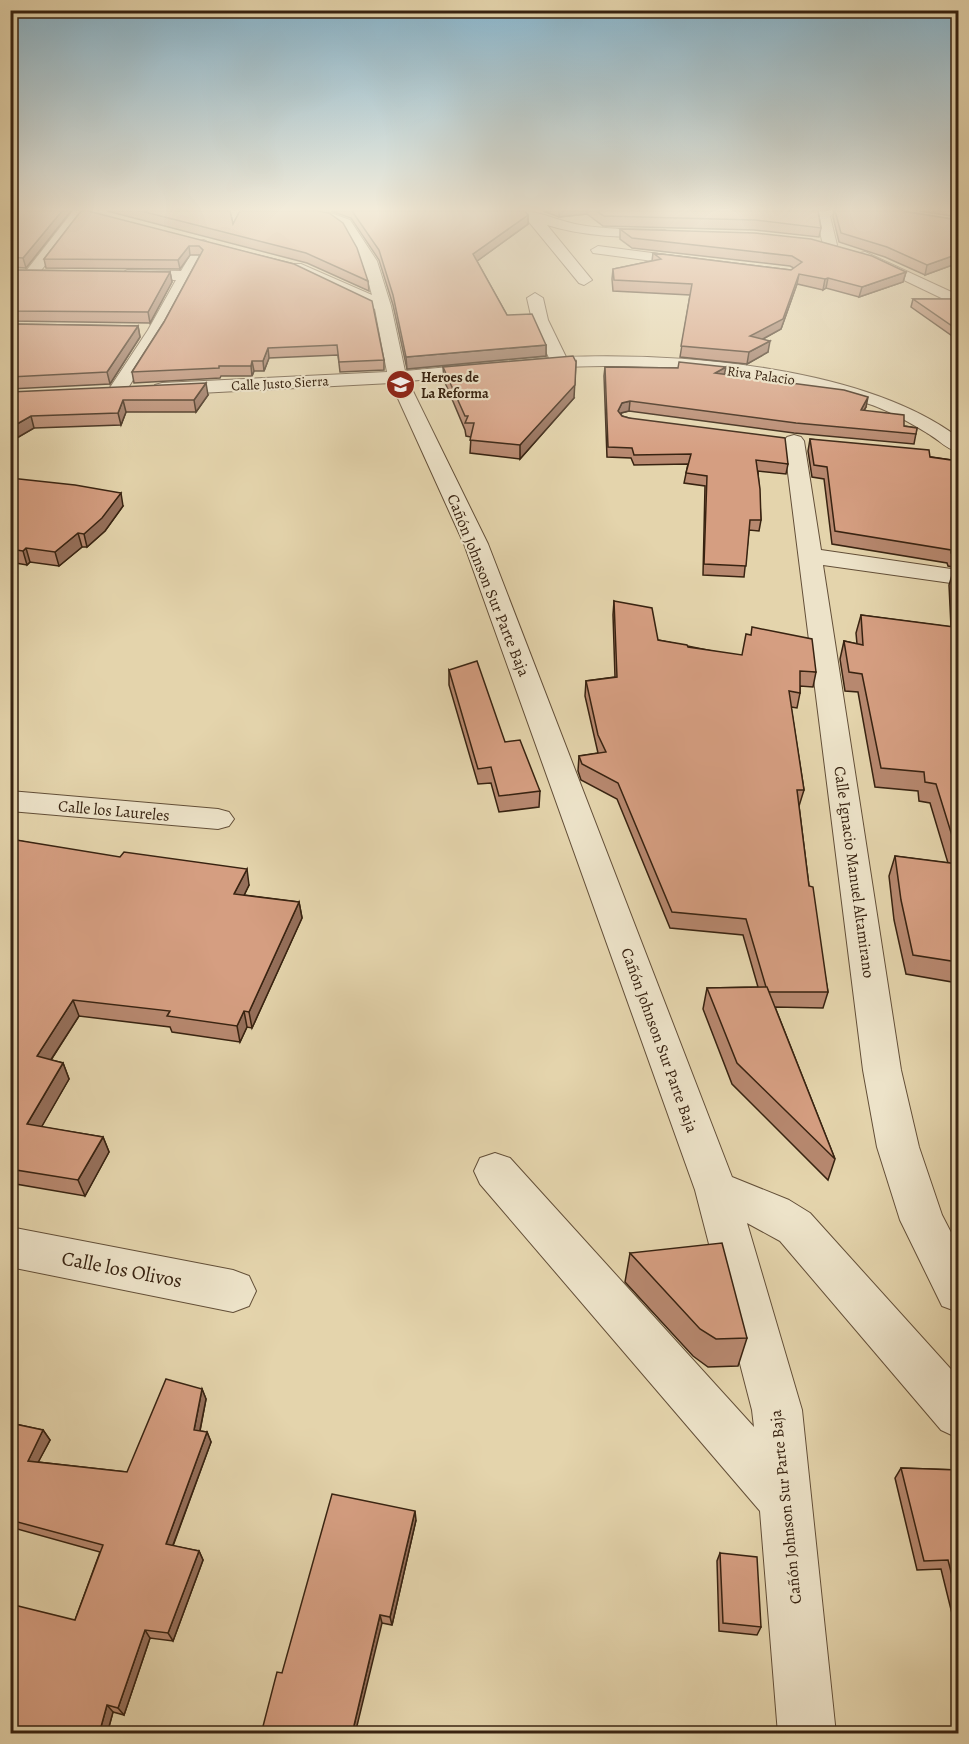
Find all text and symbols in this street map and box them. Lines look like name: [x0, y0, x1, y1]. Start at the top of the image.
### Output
street label: Riva Palacio: [726, 361, 796, 390]
place label: Heroes de La Reforma: [421, 368, 489, 403]
school or university icon: Heroes de La Reforma: [384, 369, 416, 401]
street label: Calle Justo Sierra: [231, 371, 330, 396]
street label: Cañón Johnson Sur Parte Baja: [441, 491, 535, 680]
street label: Calle Ignacio Manuel Altamirano: [828, 765, 880, 980]
street label: Calle los Laureles: [57, 795, 171, 827]
street label: Cañón Johnson Sur Parte Baja: [615, 945, 703, 1136]
street label: Calle los Olivos: [59, 1245, 185, 1294]
street label: Cañón Johnson Sur Parte Baja: [765, 1408, 807, 1605]

